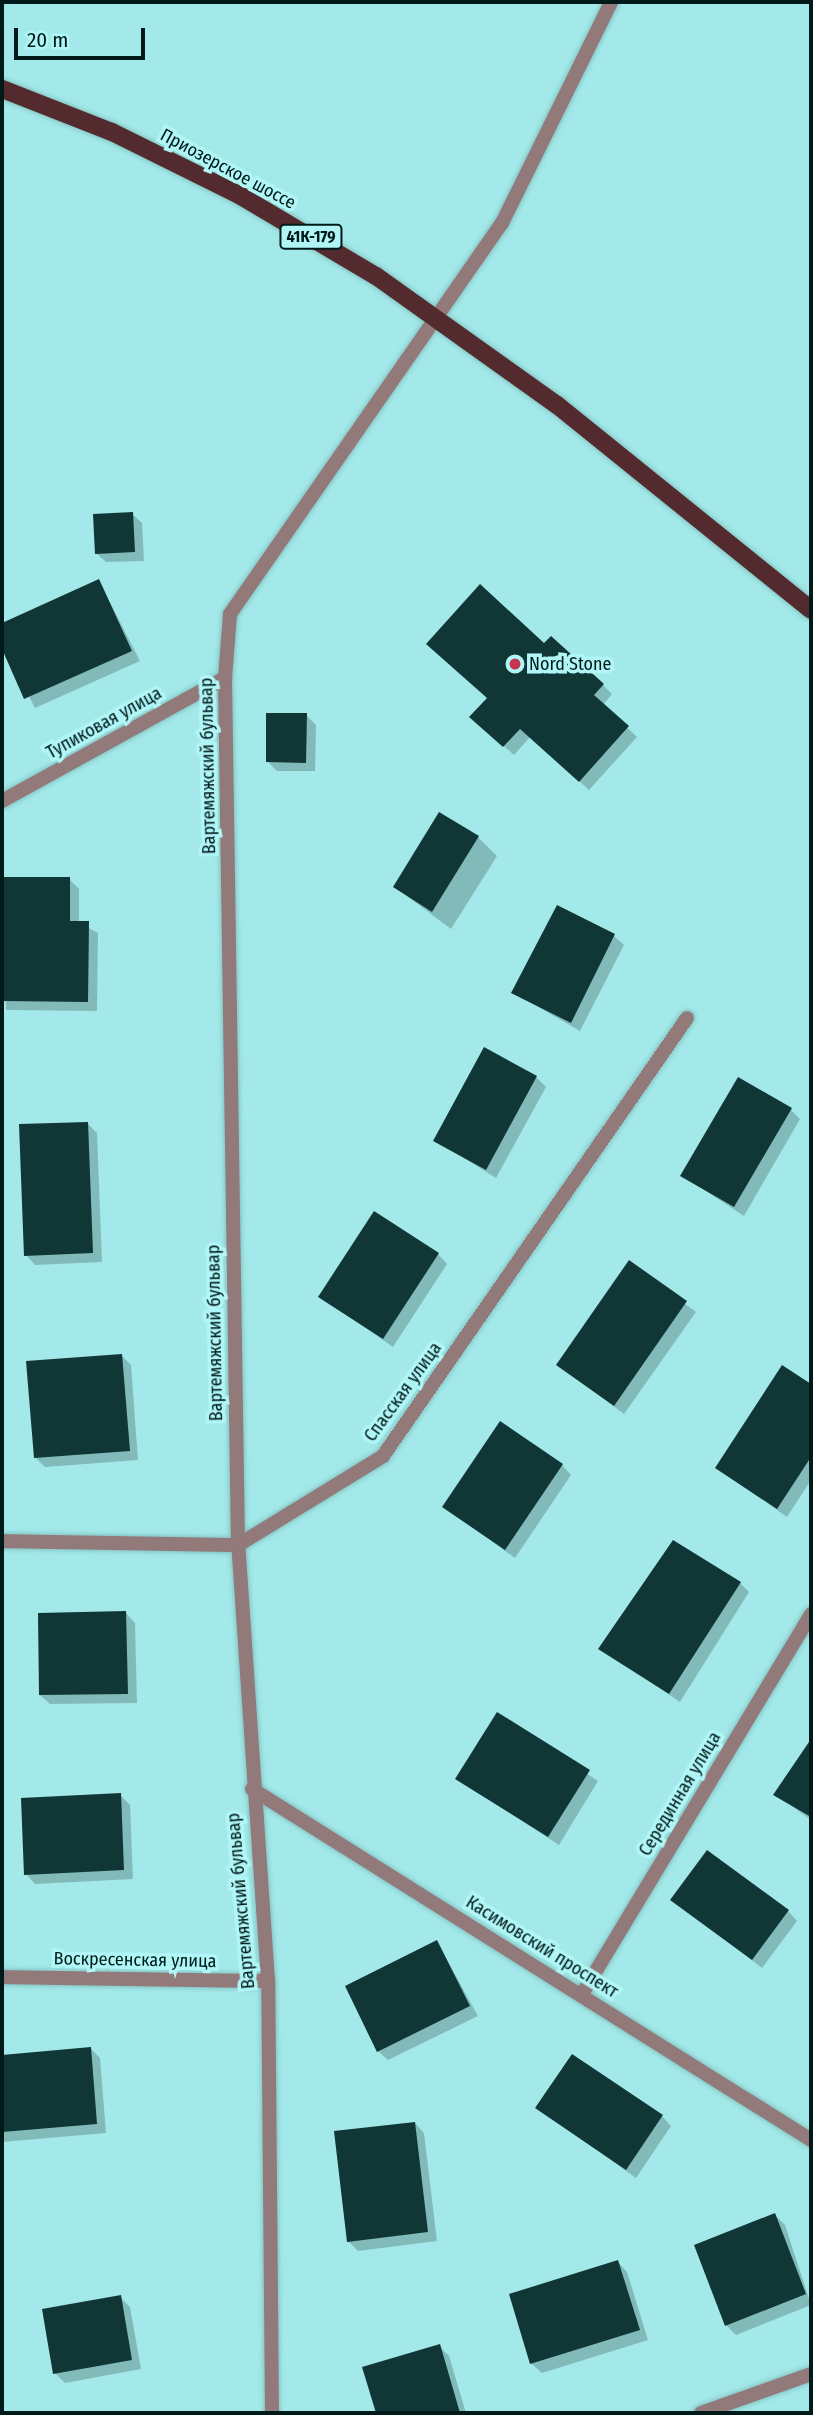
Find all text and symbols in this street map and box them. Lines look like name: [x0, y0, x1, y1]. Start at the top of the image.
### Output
scale bar: [18, 14, 149, 58]
text: 20 m: [27, 27, 68, 53]
street label: Приозерское шоссе: [157, 124, 299, 214]
road number: 41К-179: [278, 224, 344, 249]
place label: Nord Stone: [529, 653, 611, 675]
marker: Nord Stone: [507, 656, 523, 672]
street label: Вартемяжский бульвар: [196, 678, 220, 854]
street label: Тупиковая улица: [43, 682, 165, 764]
street label: Вартемяжский бульвар: [203, 1245, 227, 1421]
street label: Спасская улица: [360, 1338, 446, 1446]
street label: Серединная улица: [634, 1728, 726, 1860]
street label: Вартемяжский бульвар: [223, 1812, 259, 1990]
street label: Касимовский проспект: [462, 1891, 622, 2003]
street label: Воскресенская улица: [53, 1948, 217, 1972]

